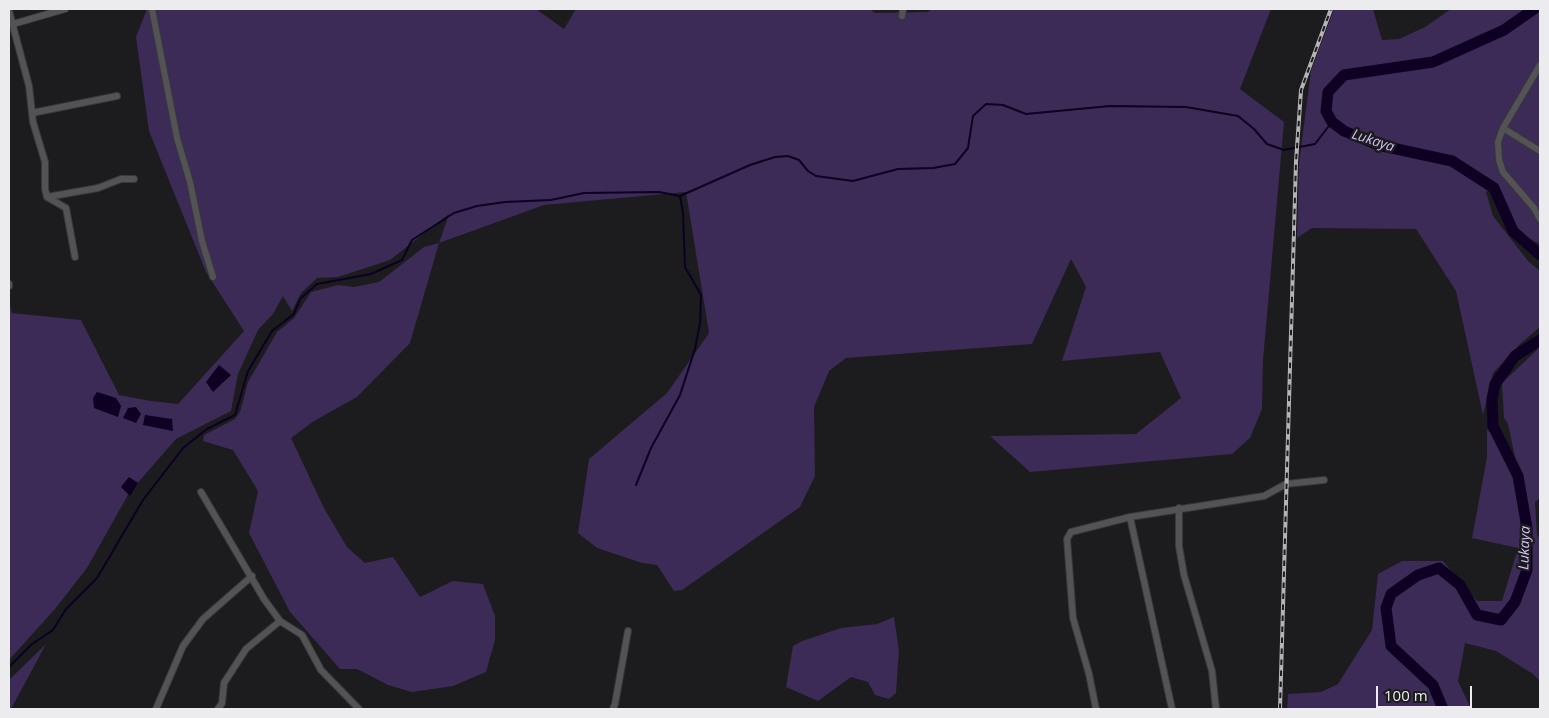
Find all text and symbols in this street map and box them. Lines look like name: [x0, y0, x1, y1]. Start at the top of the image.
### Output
water label: Lukaya: [1350, 126, 1396, 156]
water label: Lukaya: [1516, 526, 1534, 570]
scale bar: [1379, 676, 1475, 708]
text: 100 m: [1384, 685, 1428, 705]

